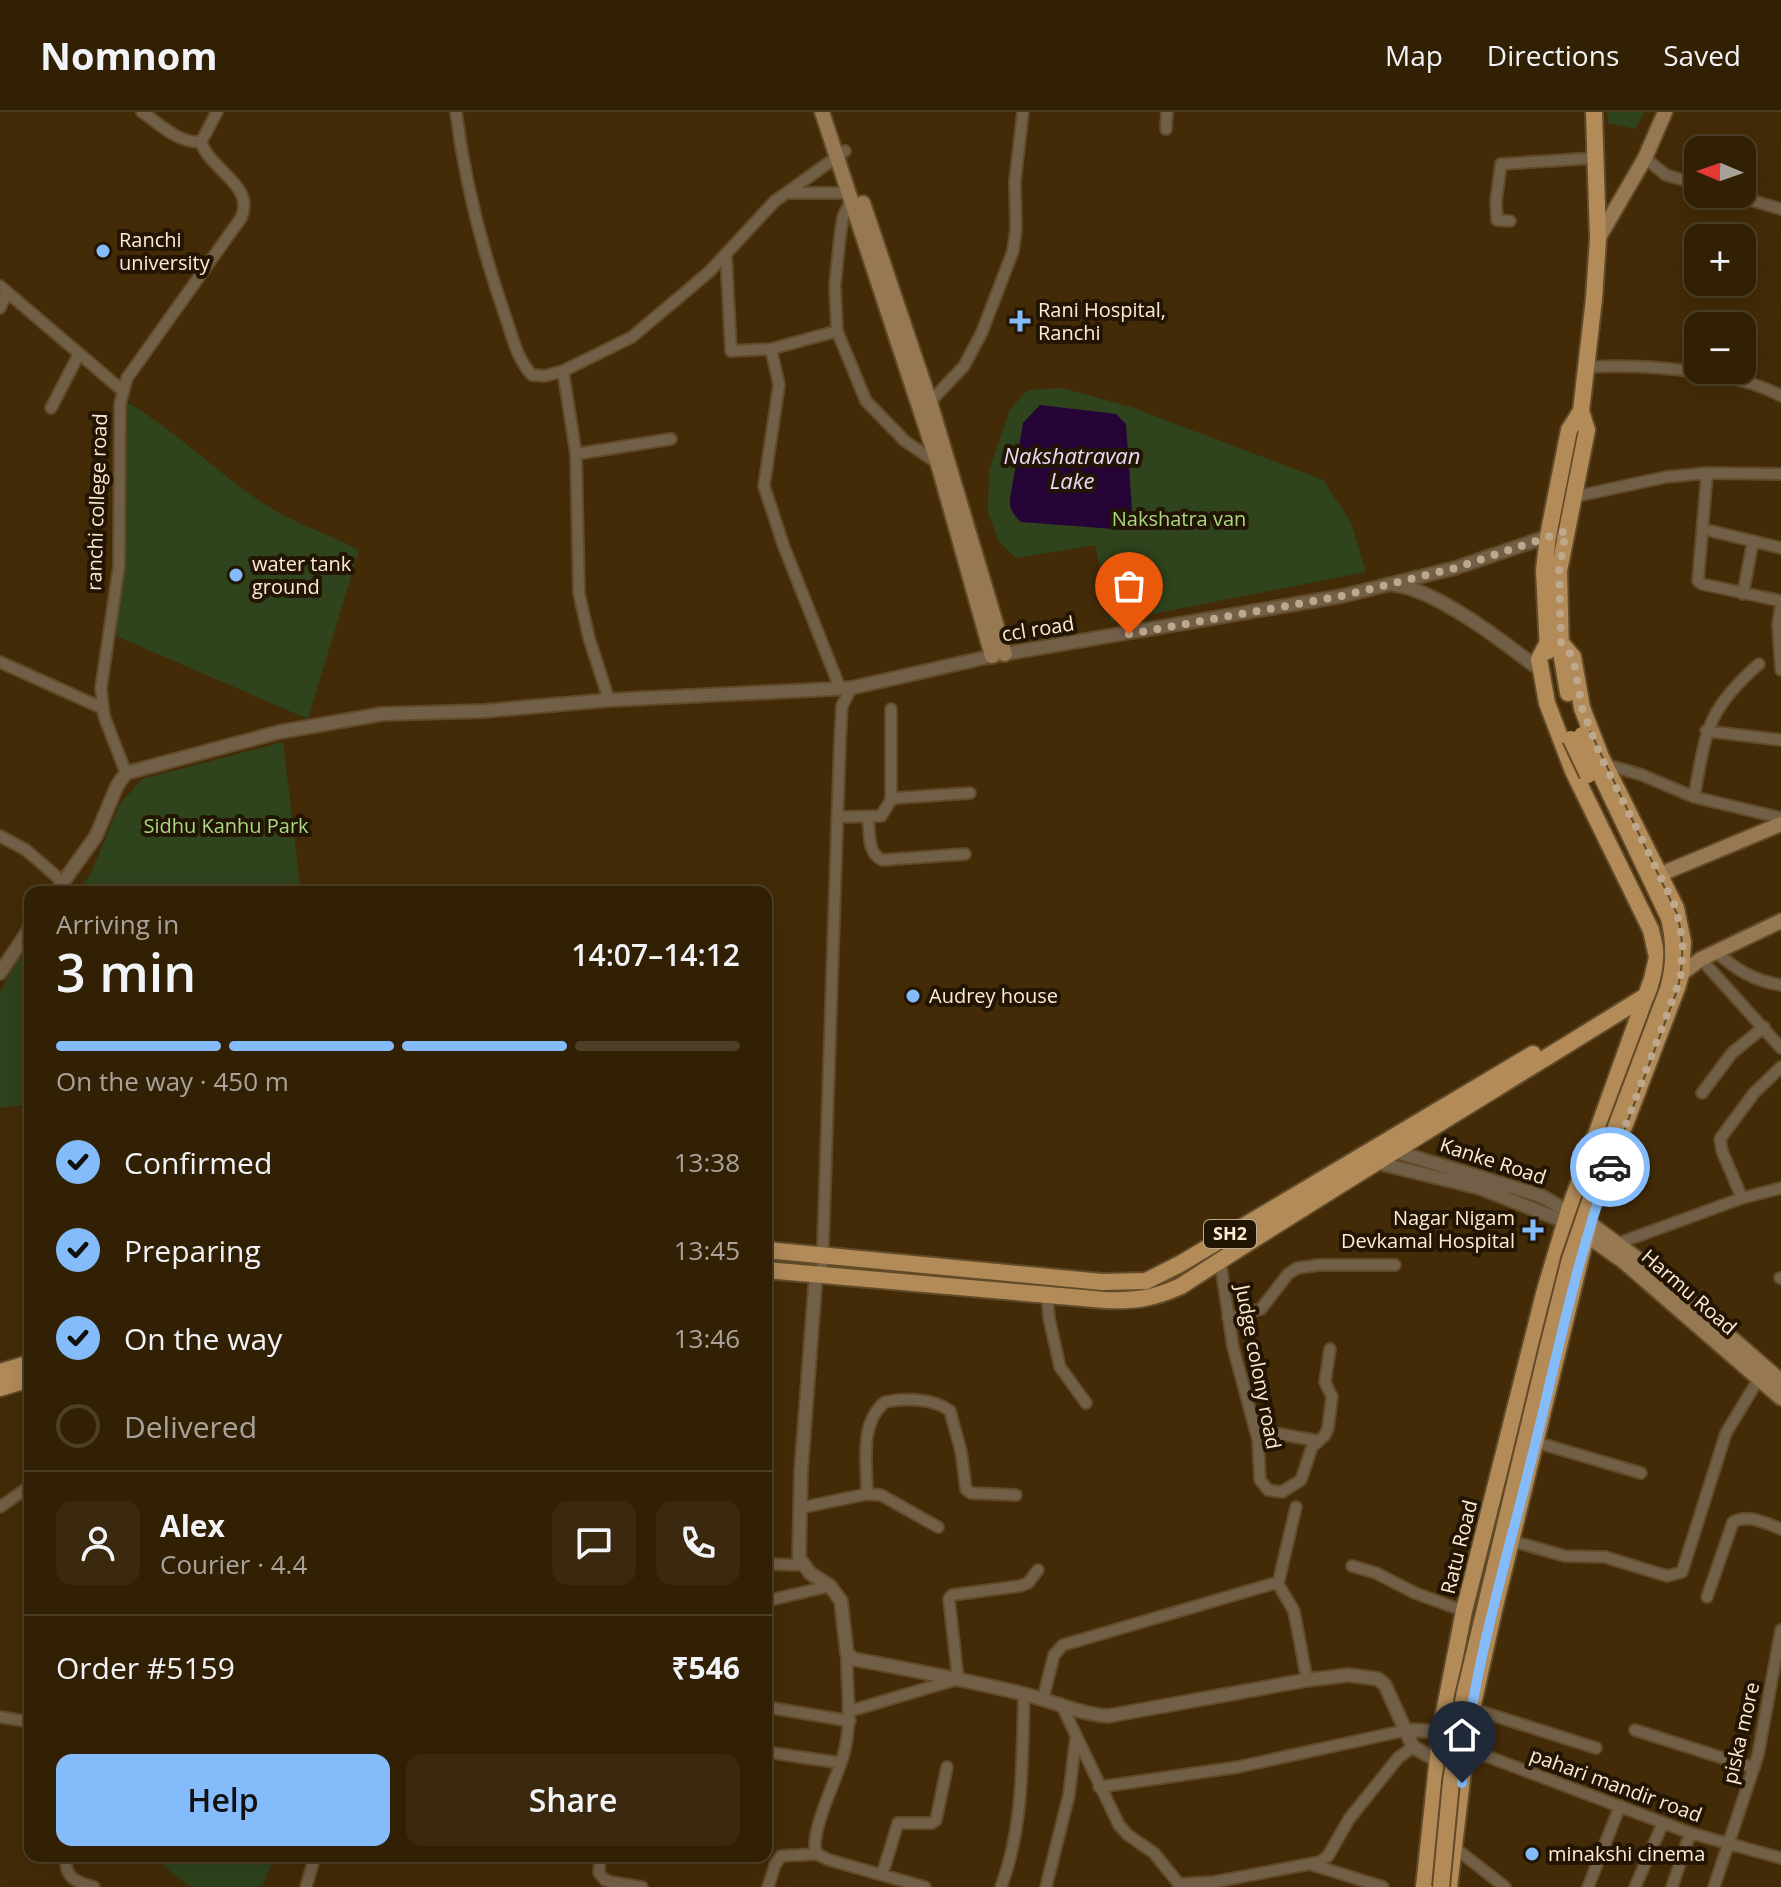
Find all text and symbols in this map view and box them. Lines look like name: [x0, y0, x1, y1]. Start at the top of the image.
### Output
text: Nomnom: [40, 29, 218, 81]
text: Map: [1385, 36, 1443, 74]
text: Directions: [1487, 36, 1619, 74]
text: Saved: [1663, 36, 1741, 74]
north arrow: [1684, 136, 1756, 208]
map controls: [1684, 136, 1756, 384]
button: +: [1684, 224, 1756, 296]
place label: Ranchi university: [119, 226, 211, 276]
marker: Ranchi university: [94, 242, 112, 260]
place label: Rani Hospital, Ranchi: [1038, 296, 1166, 346]
marker: Rani Hospital, Ranchi: [1009, 310, 1031, 332]
button: −: [1684, 312, 1756, 384]
street label: ranchi college road: [80, 413, 113, 591]
water label: Nakshatravan Lake: [1004, 440, 1140, 495]
park label: Nakshatra van: [1112, 505, 1246, 532]
place label: water tank ground: [252, 550, 352, 600]
pin: [1095, 552, 1163, 634]
icon: bag: [1107, 564, 1151, 608]
marker: water tank ground: [227, 566, 245, 584]
street label: ccl road: [1000, 609, 1076, 648]
park label: Sidhu Kanhu Park: [143, 812, 309, 839]
text: Arriving in: [56, 906, 179, 942]
text: 14:07–14:12: [571, 934, 740, 975]
text: 3 min: [56, 936, 196, 1007]
place label: Audrey house: [929, 982, 1058, 1009]
marker: Audrey house: [904, 987, 922, 1005]
text: On the way · 450 m: [56, 1063, 289, 1099]
courier: [1570, 1127, 1650, 1207]
street label: Kanke Road: [1437, 1131, 1550, 1190]
icon: check: [56, 1140, 100, 1184]
text: Confirmed: [124, 1142, 272, 1183]
text: 13:38: [674, 1144, 740, 1180]
icon: car: [1588, 1145, 1632, 1189]
place label: Nagar Nigam Devkamal Hospital: [1341, 1204, 1515, 1254]
marker: Nagar Nigam Devkamal Hospital: [1522, 1219, 1544, 1241]
road number: SH2: [1204, 1220, 1256, 1248]
icon: check: [56, 1228, 100, 1272]
text: Preparing: [124, 1230, 261, 1271]
text: 13:45: [674, 1232, 740, 1268]
street label: Harmu Road: [1636, 1243, 1743, 1340]
street label: Judge colony road: [1229, 1280, 1288, 1451]
icon: check: [56, 1316, 100, 1360]
text: On the way: [124, 1318, 282, 1359]
text: 13:46: [674, 1320, 740, 1356]
text: Delivered: [124, 1406, 257, 1447]
street label: Ratu Road: [1434, 1497, 1483, 1597]
button: person: [56, 1501, 140, 1585]
button: chat: [552, 1501, 636, 1585]
button: phone: [656, 1501, 740, 1585]
text: Alex: [160, 1505, 225, 1546]
text: Courier · 4.4: [160, 1546, 307, 1582]
text: Order #5159: [56, 1647, 235, 1688]
text: ₹546: [671, 1647, 740, 1688]
street label: piska more: [1716, 1679, 1765, 1786]
pin: [1428, 1701, 1496, 1783]
icon: home: [1440, 1713, 1484, 1757]
street label: pahari mandir road: [1526, 1741, 1706, 1828]
button: Help: [56, 1754, 390, 1846]
button: Share: [406, 1754, 740, 1846]
place label: minakshi cinema: [1548, 1840, 1705, 1867]
marker: minakshi cinema: [1523, 1845, 1541, 1863]

